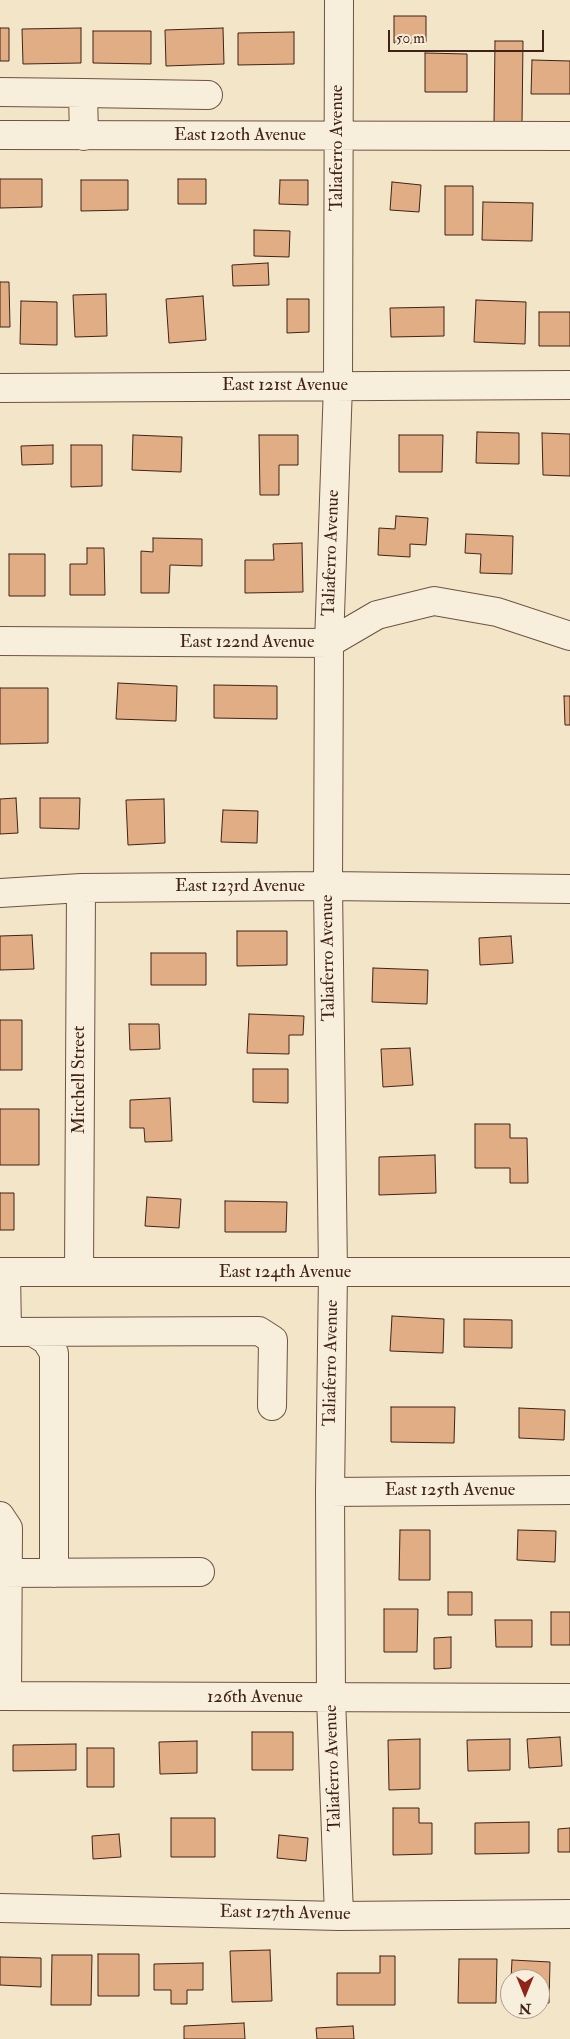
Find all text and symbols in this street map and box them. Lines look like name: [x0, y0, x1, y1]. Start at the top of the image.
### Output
scale bar: [390, 20, 546, 52]
text: 50 m: [396, 29, 425, 48]
street label: Taliaferro Avenue: [327, 85, 349, 211]
street label: East 120th Avenue: [174, 125, 306, 147]
street label: East 121st Avenue: [222, 375, 348, 397]
street label: Taliaferro Avenue: [319, 489, 345, 617]
street label: East 122nd Avenue: [180, 632, 314, 654]
street label: East 123rd Avenue: [175, 876, 305, 898]
street label: Taliaferro Avenue: [317, 894, 341, 1022]
street label: Mitchell Street: [69, 1026, 91, 1134]
street label: East 124th Avenue: [219, 1262, 351, 1284]
street label: Taliaferro Avenue: [320, 1299, 344, 1427]
street label: East 125th Avenue: [385, 1480, 515, 1502]
street label: 126th Avenue: [207, 1687, 303, 1709]
street label: Taliaferro Avenue: [321, 1704, 347, 1832]
street label: East 127th Avenue: [219, 1902, 351, 1926]
north arrow: [500, 1969, 550, 2019]
text: N: [519, 2000, 531, 2017]

